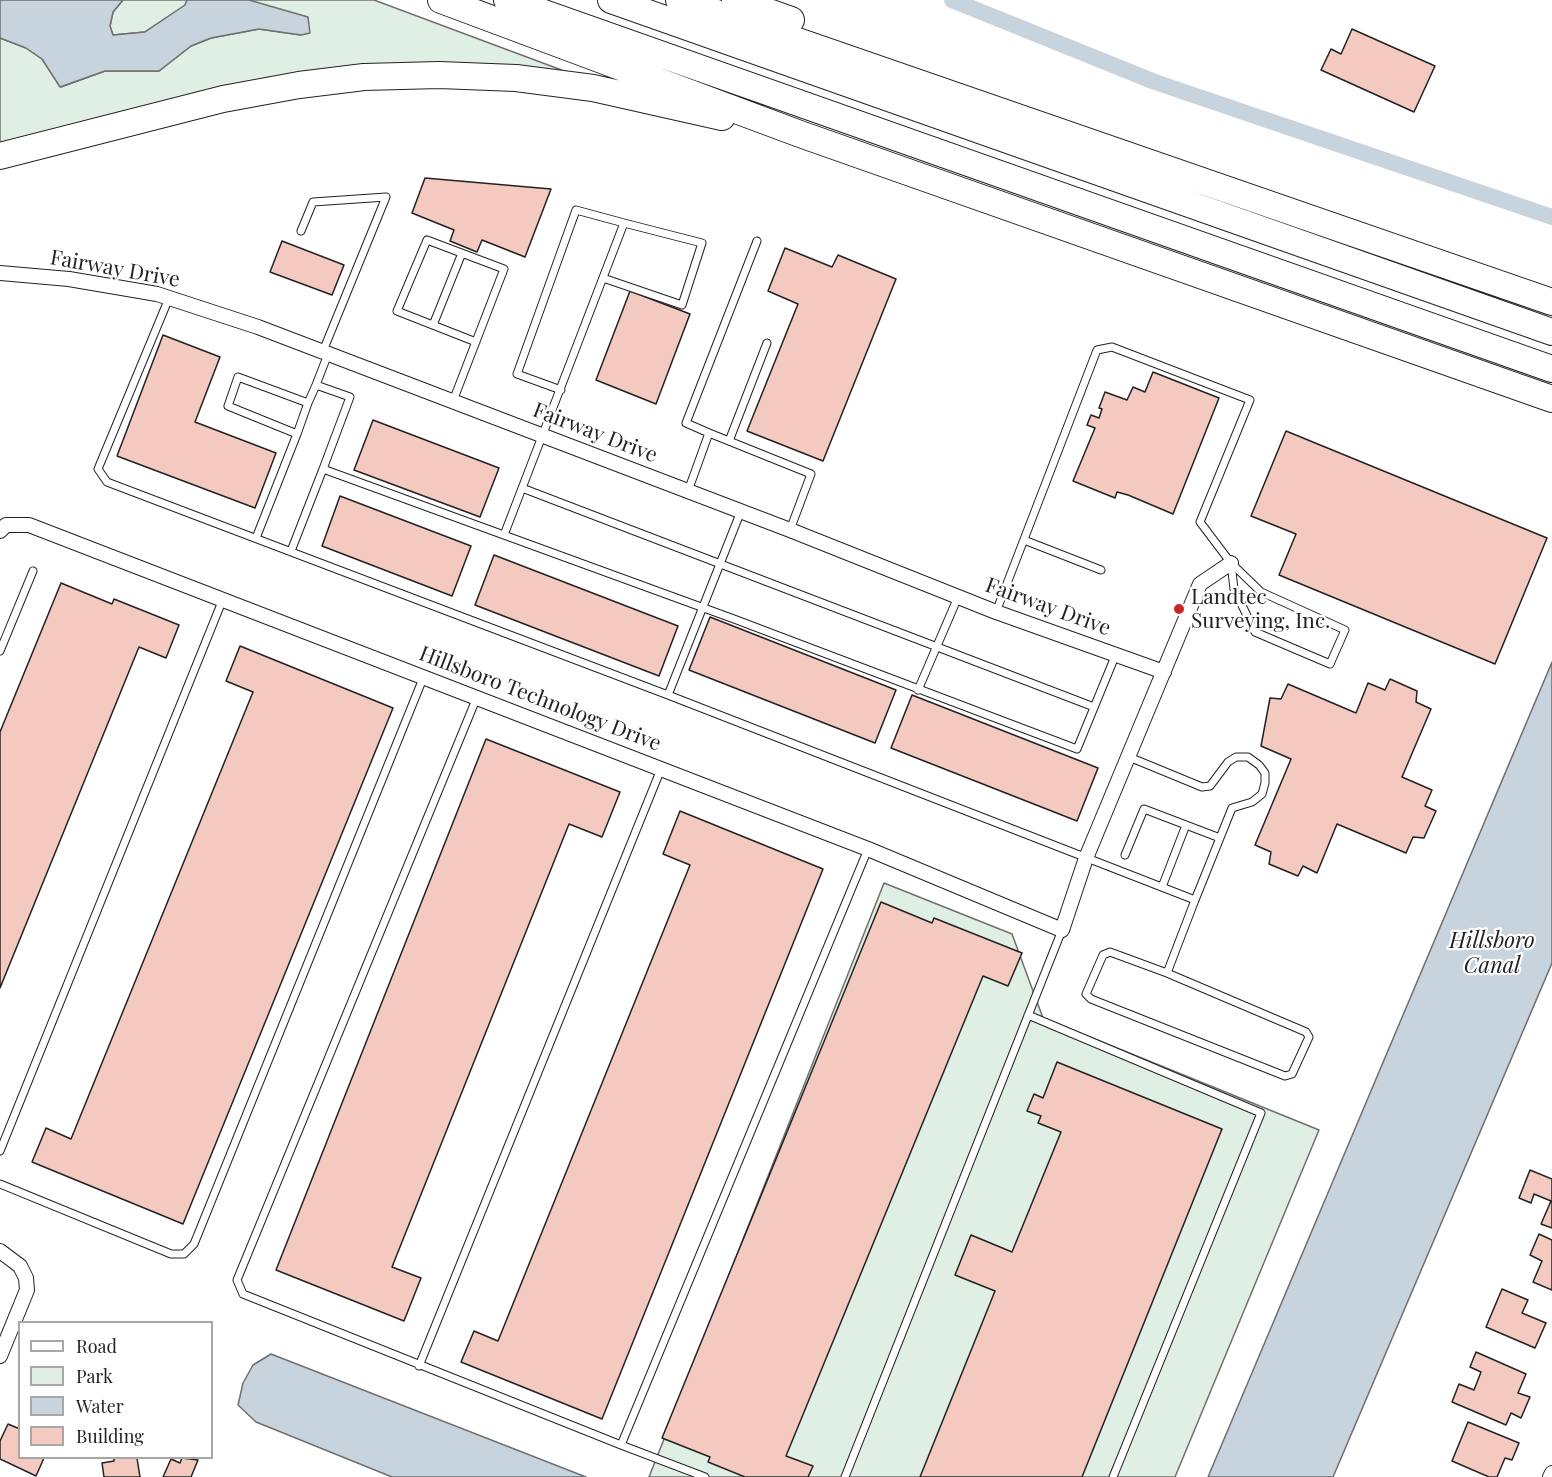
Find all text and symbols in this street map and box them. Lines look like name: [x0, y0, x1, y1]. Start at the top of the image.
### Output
street label: Fairway Drive: [48, 245, 182, 293]
street label: Fairway Drive: [529, 398, 661, 468]
street label: Fairway Drive: [982, 573, 1114, 641]
place label: Landtec Surveying, Inc.: [1191, 584, 1330, 634]
marker: Landtec Surveying, Inc.: [1172, 602, 1186, 616]
street label: Hillsboro Technology Drive: [416, 641, 664, 757]
water label: Hillsboro Canal: [1449, 928, 1535, 980]
legend: [18, 1321, 213, 1459]
text: Road: [76, 1334, 117, 1358]
text: Park: [76, 1364, 113, 1388]
text: Water: [76, 1394, 124, 1418]
text: Building: [76, 1424, 144, 1448]

